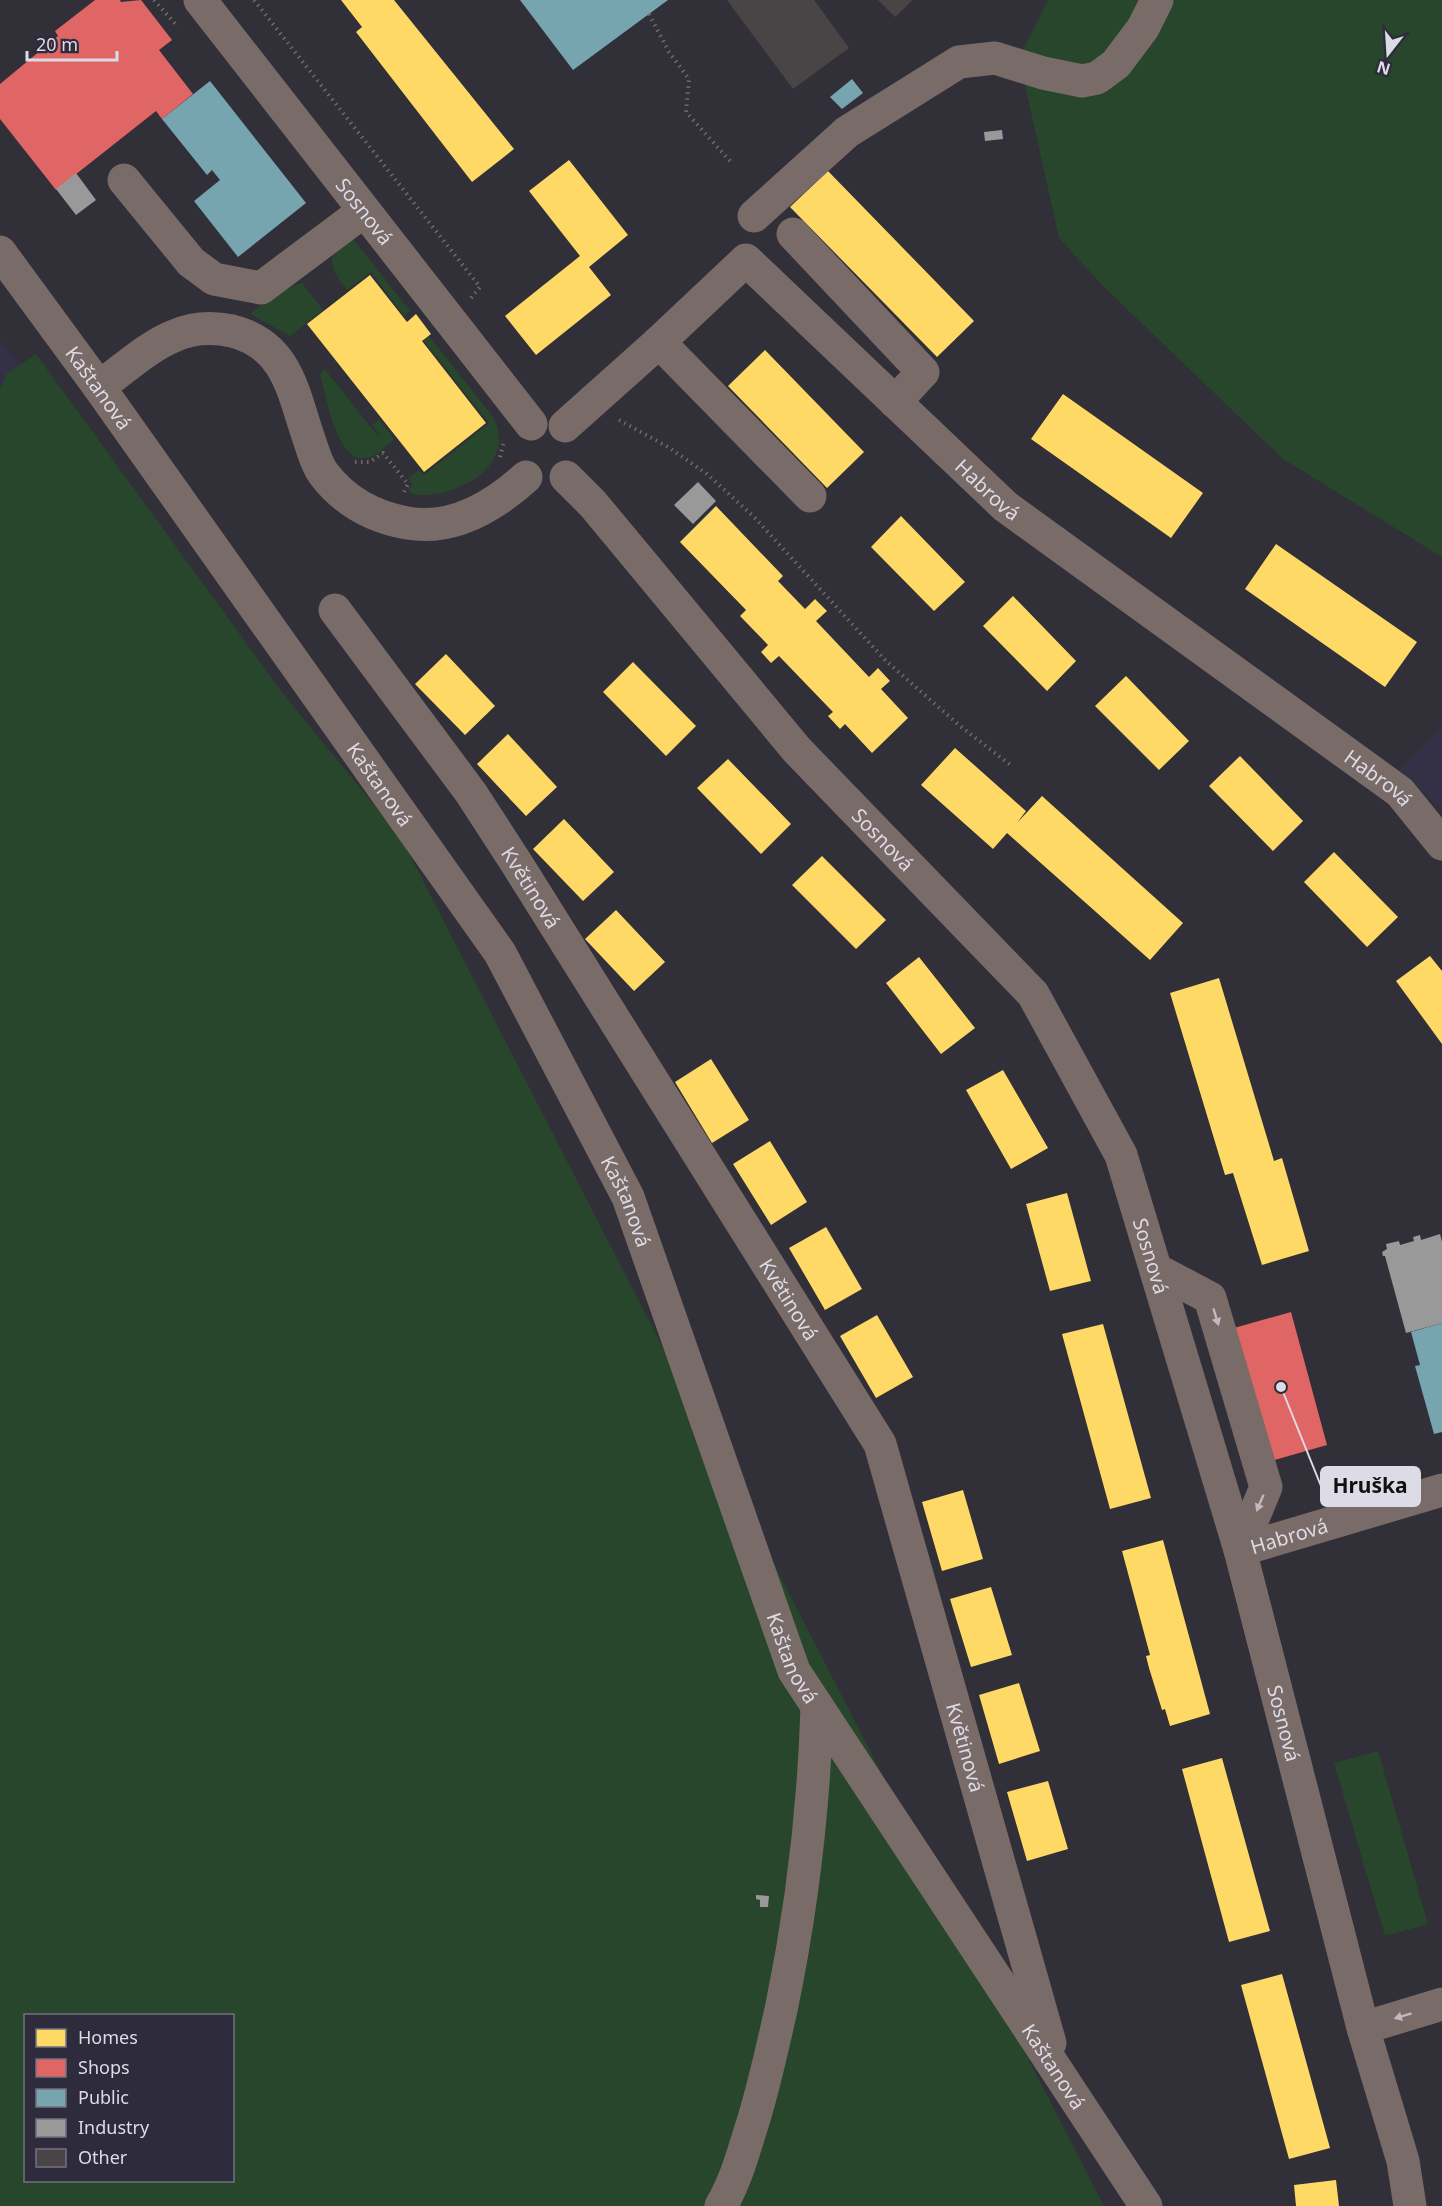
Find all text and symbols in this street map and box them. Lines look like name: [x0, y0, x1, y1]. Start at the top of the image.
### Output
scale bar: [27, 24, 117, 62]
north arrow: [1358, 24, 1418, 84]
text: 20 m: [36, 32, 78, 56]
text: N: [1374, 56, 1393, 81]
street label: Sosnová: [330, 172, 400, 250]
street label: Kaštanová: [60, 340, 138, 435]
street label: Habrová: [950, 453, 1026, 526]
street label: Kaštanová: [341, 737, 419, 831]
street label: Habrová: [1339, 743, 1419, 812]
street label: Sosnová: [846, 802, 920, 877]
street label: Květinová: [496, 841, 567, 933]
street label: Kaštanová: [595, 1151, 658, 1251]
street label: Sosnová: [1127, 1215, 1176, 1297]
street label: Květinová: [754, 1253, 825, 1345]
one-way arrow: [1212, 1308, 1221, 1326]
callout: Hruška: [1321, 1467, 1420, 1506]
text: Hruška: [1332, 1471, 1408, 1499]
one-way arrow: [1255, 1494, 1264, 1512]
street label: Habrová: [1247, 1511, 1331, 1560]
street label: Kaštanová: [761, 1609, 825, 1708]
street label: Sosnová: [1262, 1682, 1307, 1764]
street label: Květinová: [941, 1699, 992, 1795]
one-way arrow: [1394, 2012, 1412, 2021]
legend: [24, 2014, 234, 2182]
street label: Kaštanová: [1016, 2018, 1092, 2114]
text: Homes: [78, 2025, 138, 2049]
text: Shops: [78, 2055, 130, 2079]
text: Public: [78, 2085, 129, 2109]
text: Industry: [78, 2115, 150, 2139]
text: Other: [78, 2145, 128, 2169]

